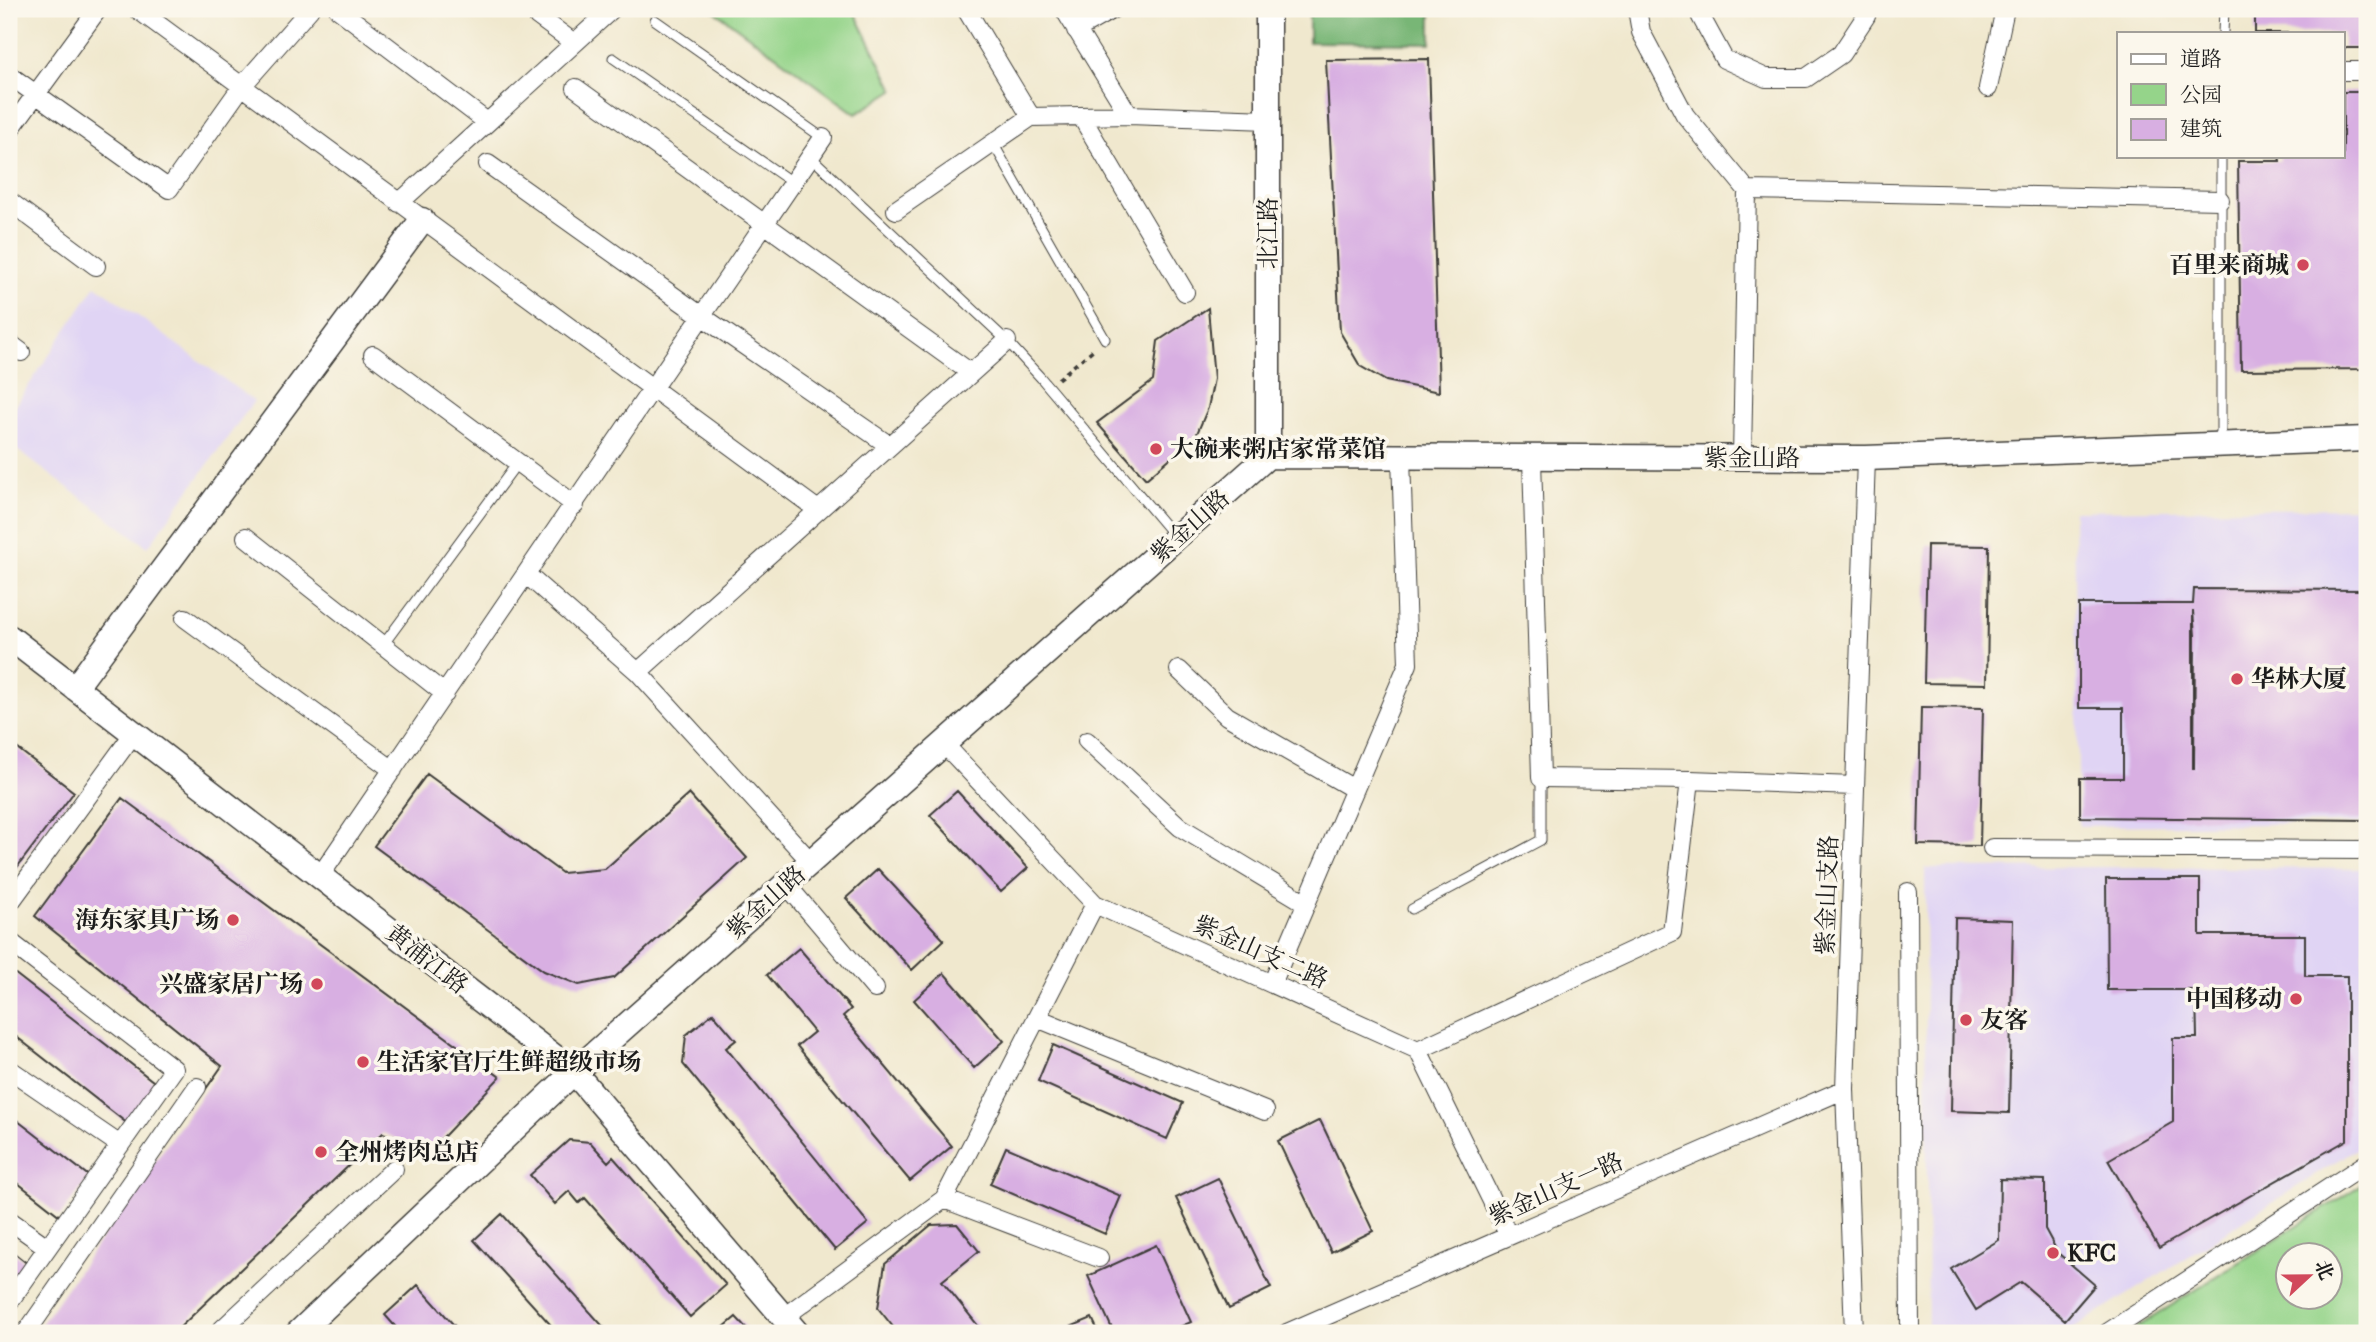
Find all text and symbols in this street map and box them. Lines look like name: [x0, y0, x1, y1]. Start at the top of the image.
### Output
legend: [2117, 32, 2344, 158]
text: 道路: [2180, 46, 2222, 72]
text: 公园: [2180, 82, 2222, 108]
text: 建筑: [2180, 116, 2222, 142]
street label: 北江路: [1253, 197, 1283, 269]
place label: 百里来商城: [2169, 250, 2289, 280]
marker: 百里来商城: [2295, 257, 2311, 273]
place label: 大碗来粥店家常菜馆: [1170, 434, 1386, 464]
marker: 大碗来粥店家常菜馆: [1148, 441, 1164, 457]
street label: 紫金山路: [1704, 443, 1800, 473]
street label: 紫金山路: [1144, 483, 1236, 569]
place label: 华林大厦: [2251, 664, 2347, 694]
marker: 华林大厦: [2229, 671, 2245, 687]
street label: 紫金山支路: [1810, 835, 1844, 955]
street label: 紫金山路: [720, 859, 812, 945]
place label: 海东家具广场: [75, 905, 219, 935]
street label: 紫金山支二路: [1189, 909, 1333, 995]
marker: 海东家具广场: [225, 912, 241, 928]
street label: 黄浦江路: [380, 918, 474, 1000]
place label: 兴盛家居广场: [159, 969, 303, 999]
marker: 兴盛家居广场: [309, 976, 325, 992]
place label: 中国移动: [2186, 984, 2282, 1014]
marker: 中国移动: [2288, 991, 2304, 1007]
place label: 友客: [1980, 1005, 2028, 1035]
marker: 友客: [1958, 1012, 1974, 1028]
place label: 生活家官厅生鲜超级市场: [377, 1047, 641, 1077]
marker: 生活家官厅生鲜超级市场: [355, 1054, 371, 1070]
place label: 全州烤肉总店: [335, 1137, 479, 1167]
marker: 全州烤肉总店: [313, 1144, 329, 1160]
street label: 紫金山支一路: [1484, 1146, 1628, 1232]
place label: KFC: [2067, 1238, 2116, 1268]
north arrow: [2274, 1240, 2344, 1310]
marker: KFC: [2045, 1245, 2061, 1261]
text: 北: [2310, 1257, 2339, 1283]

